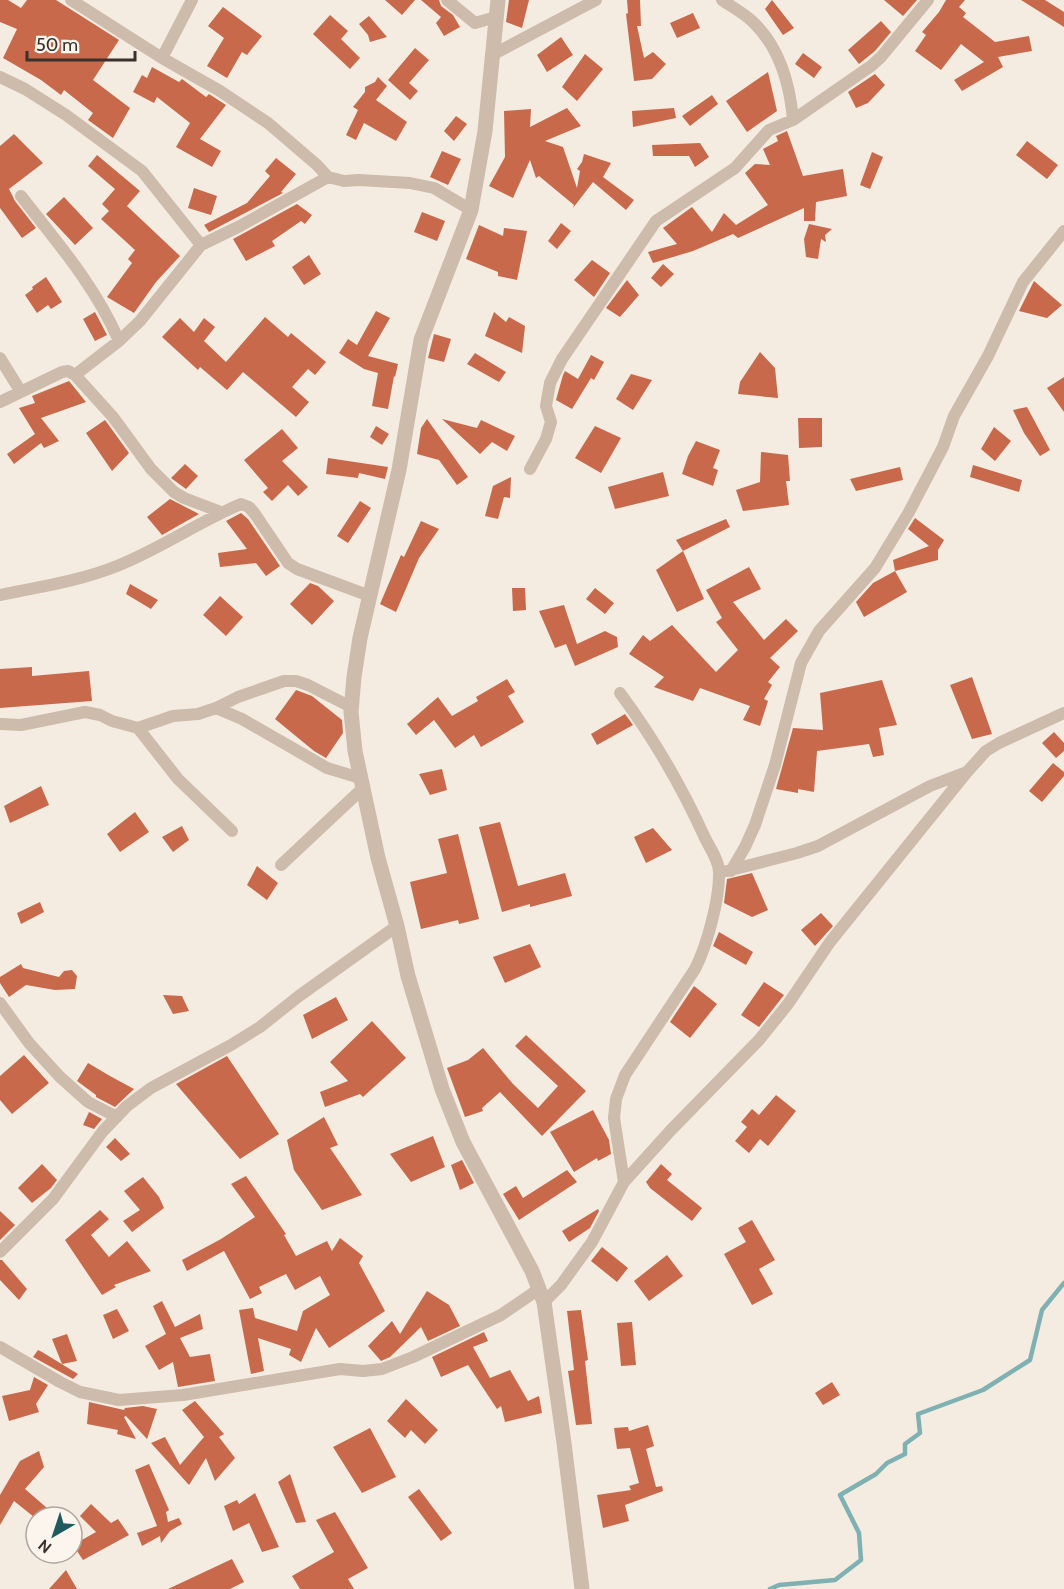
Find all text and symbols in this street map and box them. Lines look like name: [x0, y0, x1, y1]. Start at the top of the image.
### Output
scale bar: [27, 24, 135, 62]
text: 50 m: [36, 34, 78, 56]
north arrow: [24, 1505, 84, 1565]
text: N: [35, 1535, 55, 1557]

